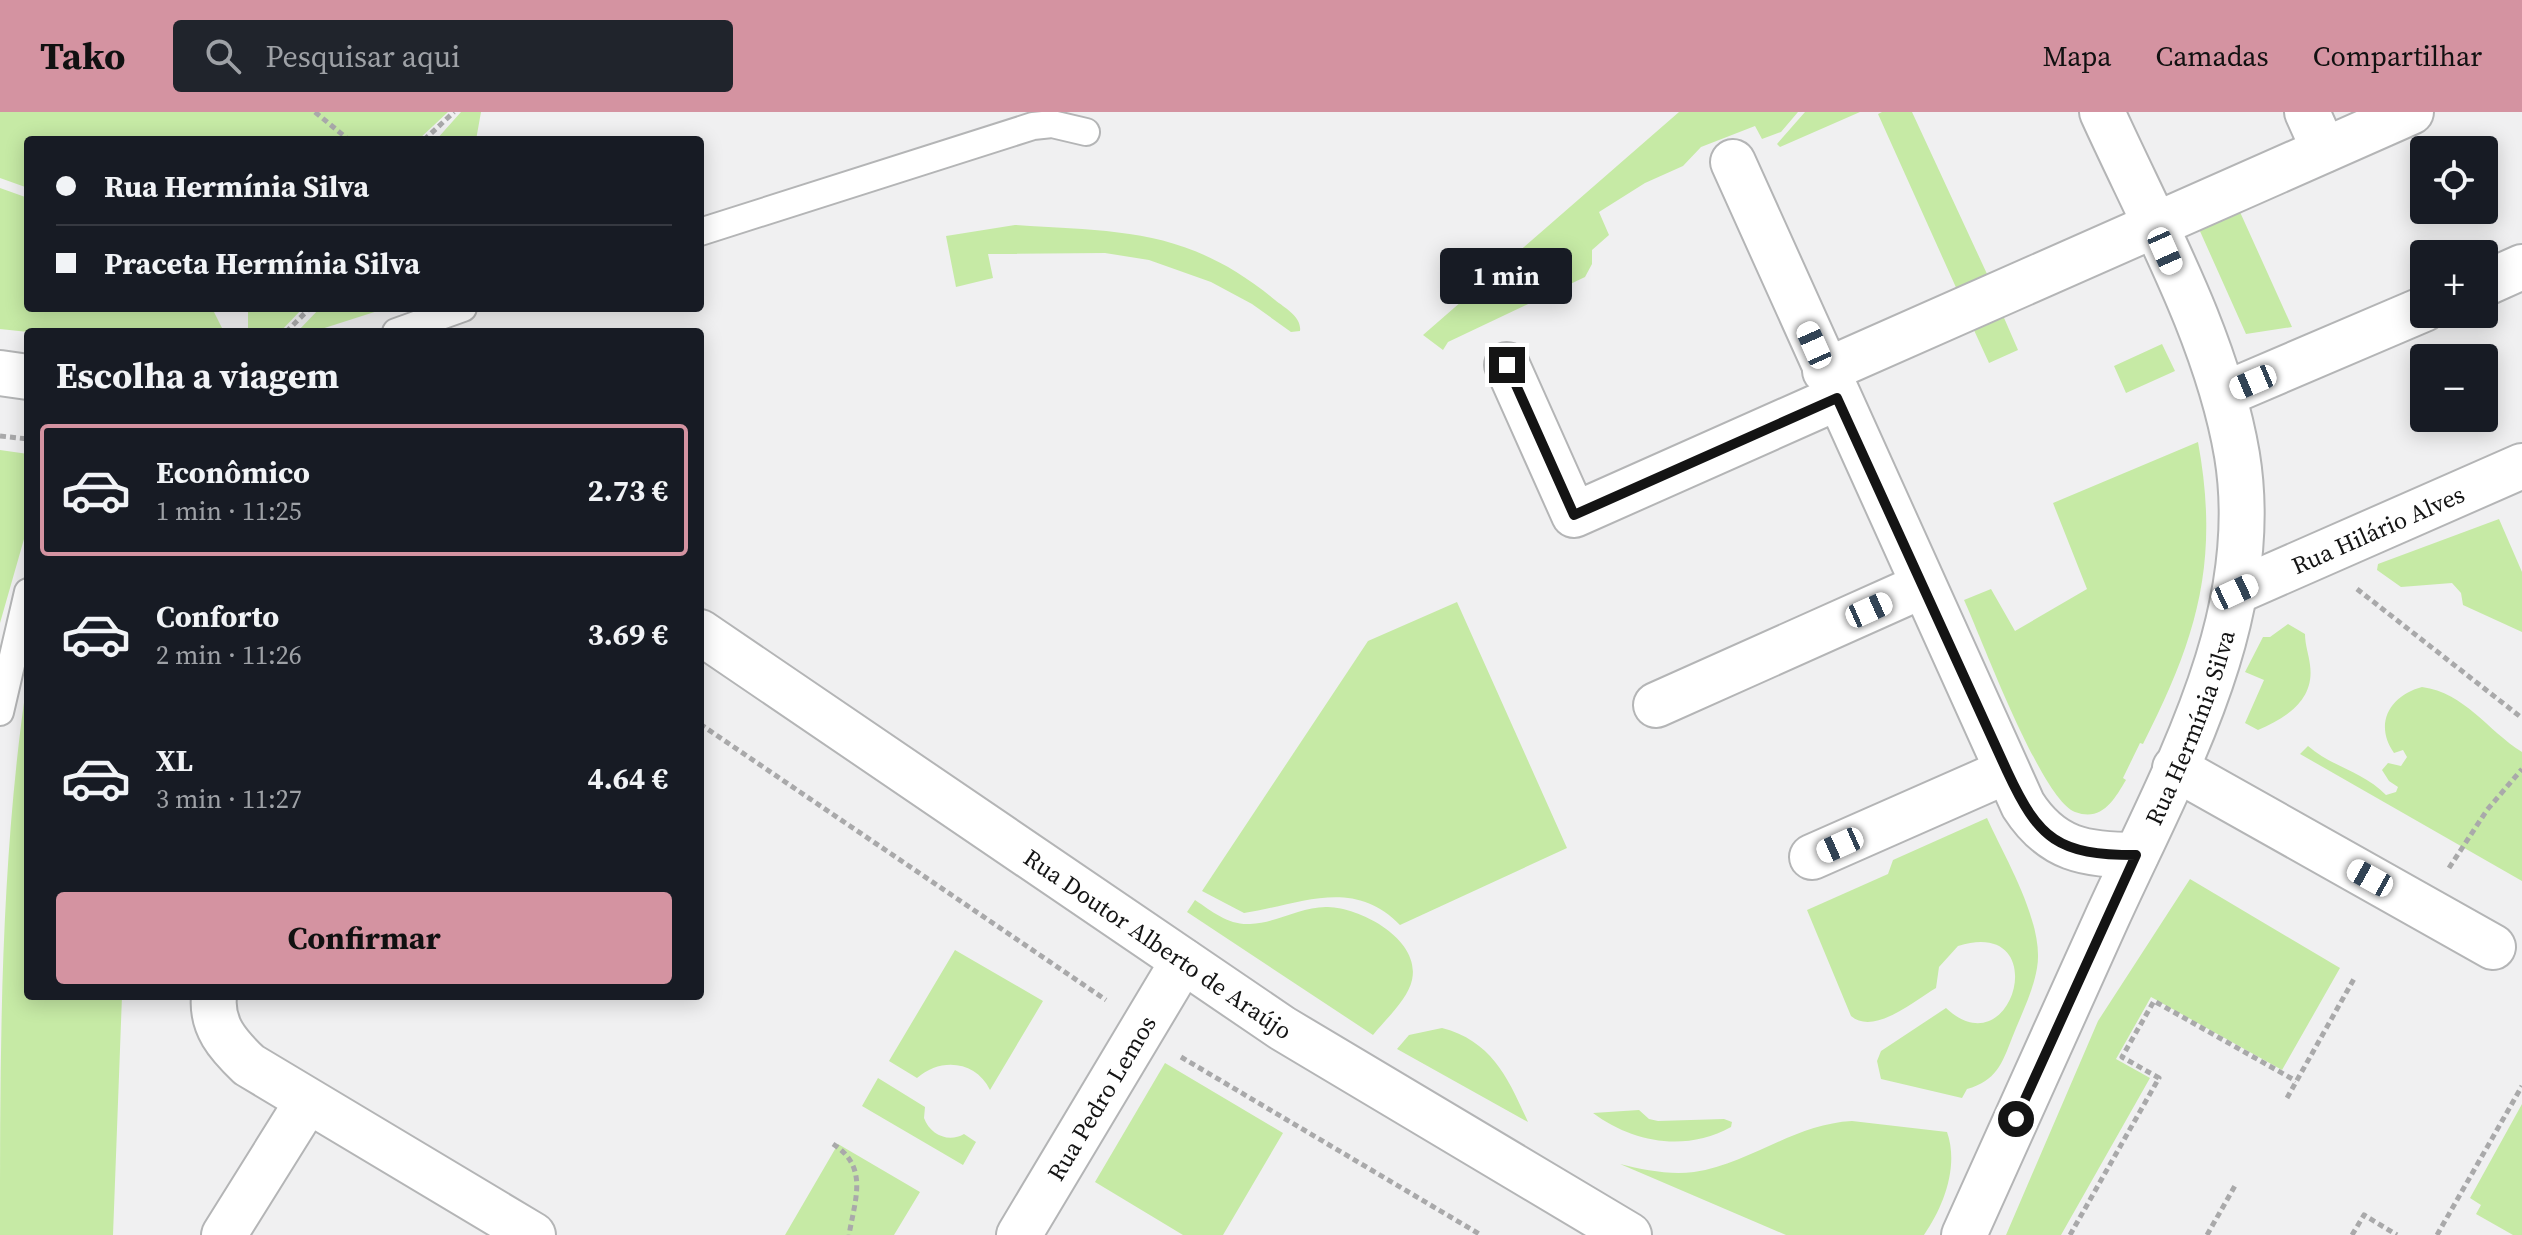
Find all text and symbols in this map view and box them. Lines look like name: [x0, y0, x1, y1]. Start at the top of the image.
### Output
search box: [173, 20, 733, 92]
text: Tako: [40, 30, 125, 82]
icon: search: [201, 34, 245, 78]
text: Pesquisar aqui: [265, 36, 460, 77]
text: Mapa: [2043, 37, 2112, 75]
text: Camadas: [2156, 37, 2269, 75]
text: Compartilhar: [2313, 37, 2482, 75]
map controls: [2410, 136, 2498, 432]
button: locate: [2410, 136, 2498, 224]
text: Rua Hermínia Silva: [104, 166, 369, 207]
car: [2144, 224, 2186, 278]
button: +: [2410, 240, 2498, 328]
text: Praceta Hermínia Silva: [104, 243, 420, 284]
callout: 1 min: [1441, 249, 1573, 305]
text: 1 min: [1472, 258, 1540, 294]
car: [1793, 318, 1835, 372]
button: −: [2410, 344, 2498, 432]
route end: [1489, 347, 1525, 383]
text: Escolha a viagem: [56, 351, 339, 400]
car: [2226, 362, 2280, 402]
text: Econômico: [156, 452, 310, 493]
icon: car: [60, 454, 132, 526]
text: 2.73 €: [588, 470, 668, 511]
street label: Rua Hilário Alves: [2286, 477, 2469, 582]
text: 1 min · 11:25: [156, 493, 302, 529]
car: [2208, 571, 2262, 613]
car: [1842, 589, 1896, 631]
text: Conforto: [156, 596, 279, 637]
icon: car: [60, 598, 132, 670]
text: 3.69 €: [588, 614, 668, 655]
street label: Rua Hermínia Silva: [2137, 626, 2242, 830]
text: 2 min · 11:26: [156, 637, 302, 673]
text: XL: [156, 740, 193, 781]
icon: car: [60, 742, 132, 814]
text: 4.64 €: [588, 758, 668, 799]
text: 3 min · 11:27: [156, 781, 302, 817]
car: [1813, 824, 1867, 866]
street label: Rua Doutor Alberto de Araújo: [1017, 841, 1298, 1047]
car: [2343, 856, 2397, 900]
button: Confirmar: [56, 892, 672, 984]
street label: Rua Pedro Lemos: [1039, 1009, 1163, 1187]
route start: [1998, 1101, 2034, 1137]

